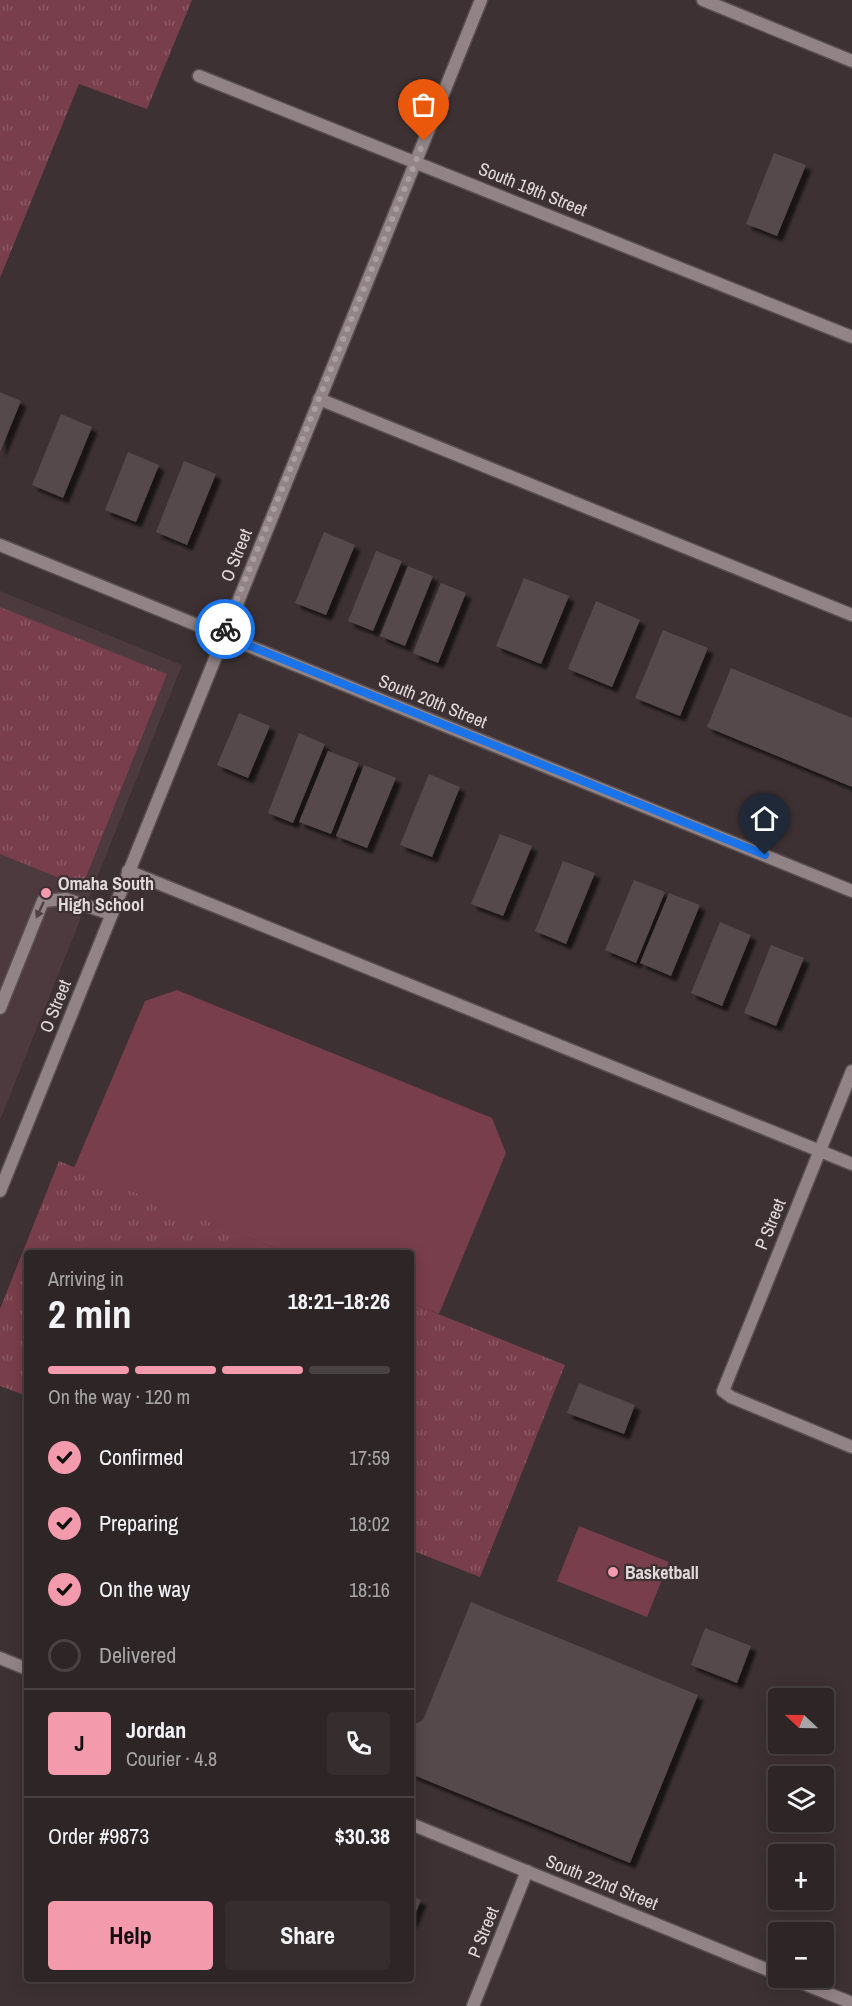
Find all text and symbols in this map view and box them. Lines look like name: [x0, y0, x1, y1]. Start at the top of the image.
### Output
pin: [398, 79, 449, 141]
icon: bag: [407, 88, 440, 121]
street label: South 19th Street: [475, 156, 591, 222]
street label: O Street: [214, 525, 258, 585]
courier: [195, 599, 255, 659]
icon: bike: [209, 613, 242, 646]
street label: South 20th Street: [375, 668, 491, 734]
pin: [739, 793, 790, 855]
icon: home: [748, 802, 781, 835]
place label: Omaha South High School: [58, 871, 154, 917]
marker: Omaha South High School: [39, 886, 53, 900]
one-way arrow: [35, 902, 45, 920]
street label: O Street: [33, 976, 77, 1036]
street label: P Street: [748, 1195, 792, 1253]
text: Arriving in: [48, 1265, 124, 1292]
text: 18:21–18:26: [288, 1286, 390, 1316]
text: 2 min: [48, 1288, 132, 1340]
text: On the way · 120 m: [48, 1383, 190, 1410]
icon: check: [48, 1441, 81, 1474]
text: Confirmed: [99, 1442, 183, 1472]
text: 17:59: [349, 1444, 390, 1471]
icon: check: [48, 1507, 81, 1540]
text: Preparing: [99, 1508, 178, 1538]
text: 18:02: [349, 1510, 390, 1537]
place label: Basketball: [625, 1560, 699, 1585]
marker: Basketball: [606, 1565, 620, 1579]
icon: check: [48, 1573, 81, 1606]
text: On the way: [99, 1574, 190, 1604]
text: 18:16: [349, 1576, 390, 1603]
text: Delivered: [99, 1640, 176, 1670]
north arrow: [768, 1688, 834, 1754]
map controls: [768, 1688, 834, 1988]
button: phone: [327, 1712, 390, 1775]
text: Jordan: [126, 1715, 186, 1745]
text: J: [74, 1728, 85, 1758]
text: Courier · 4.8: [126, 1745, 217, 1772]
button: layers: [768, 1766, 834, 1832]
text: Order #9873: [48, 1821, 149, 1851]
text: $30.38: [335, 1821, 390, 1851]
button: +: [768, 1844, 834, 1910]
street label: South 22nd Street: [542, 1848, 662, 1916]
button: Help: [48, 1901, 213, 1970]
button: Share: [225, 1901, 390, 1970]
street label: P Street: [461, 1903, 505, 1961]
button: −: [768, 1922, 834, 1988]

